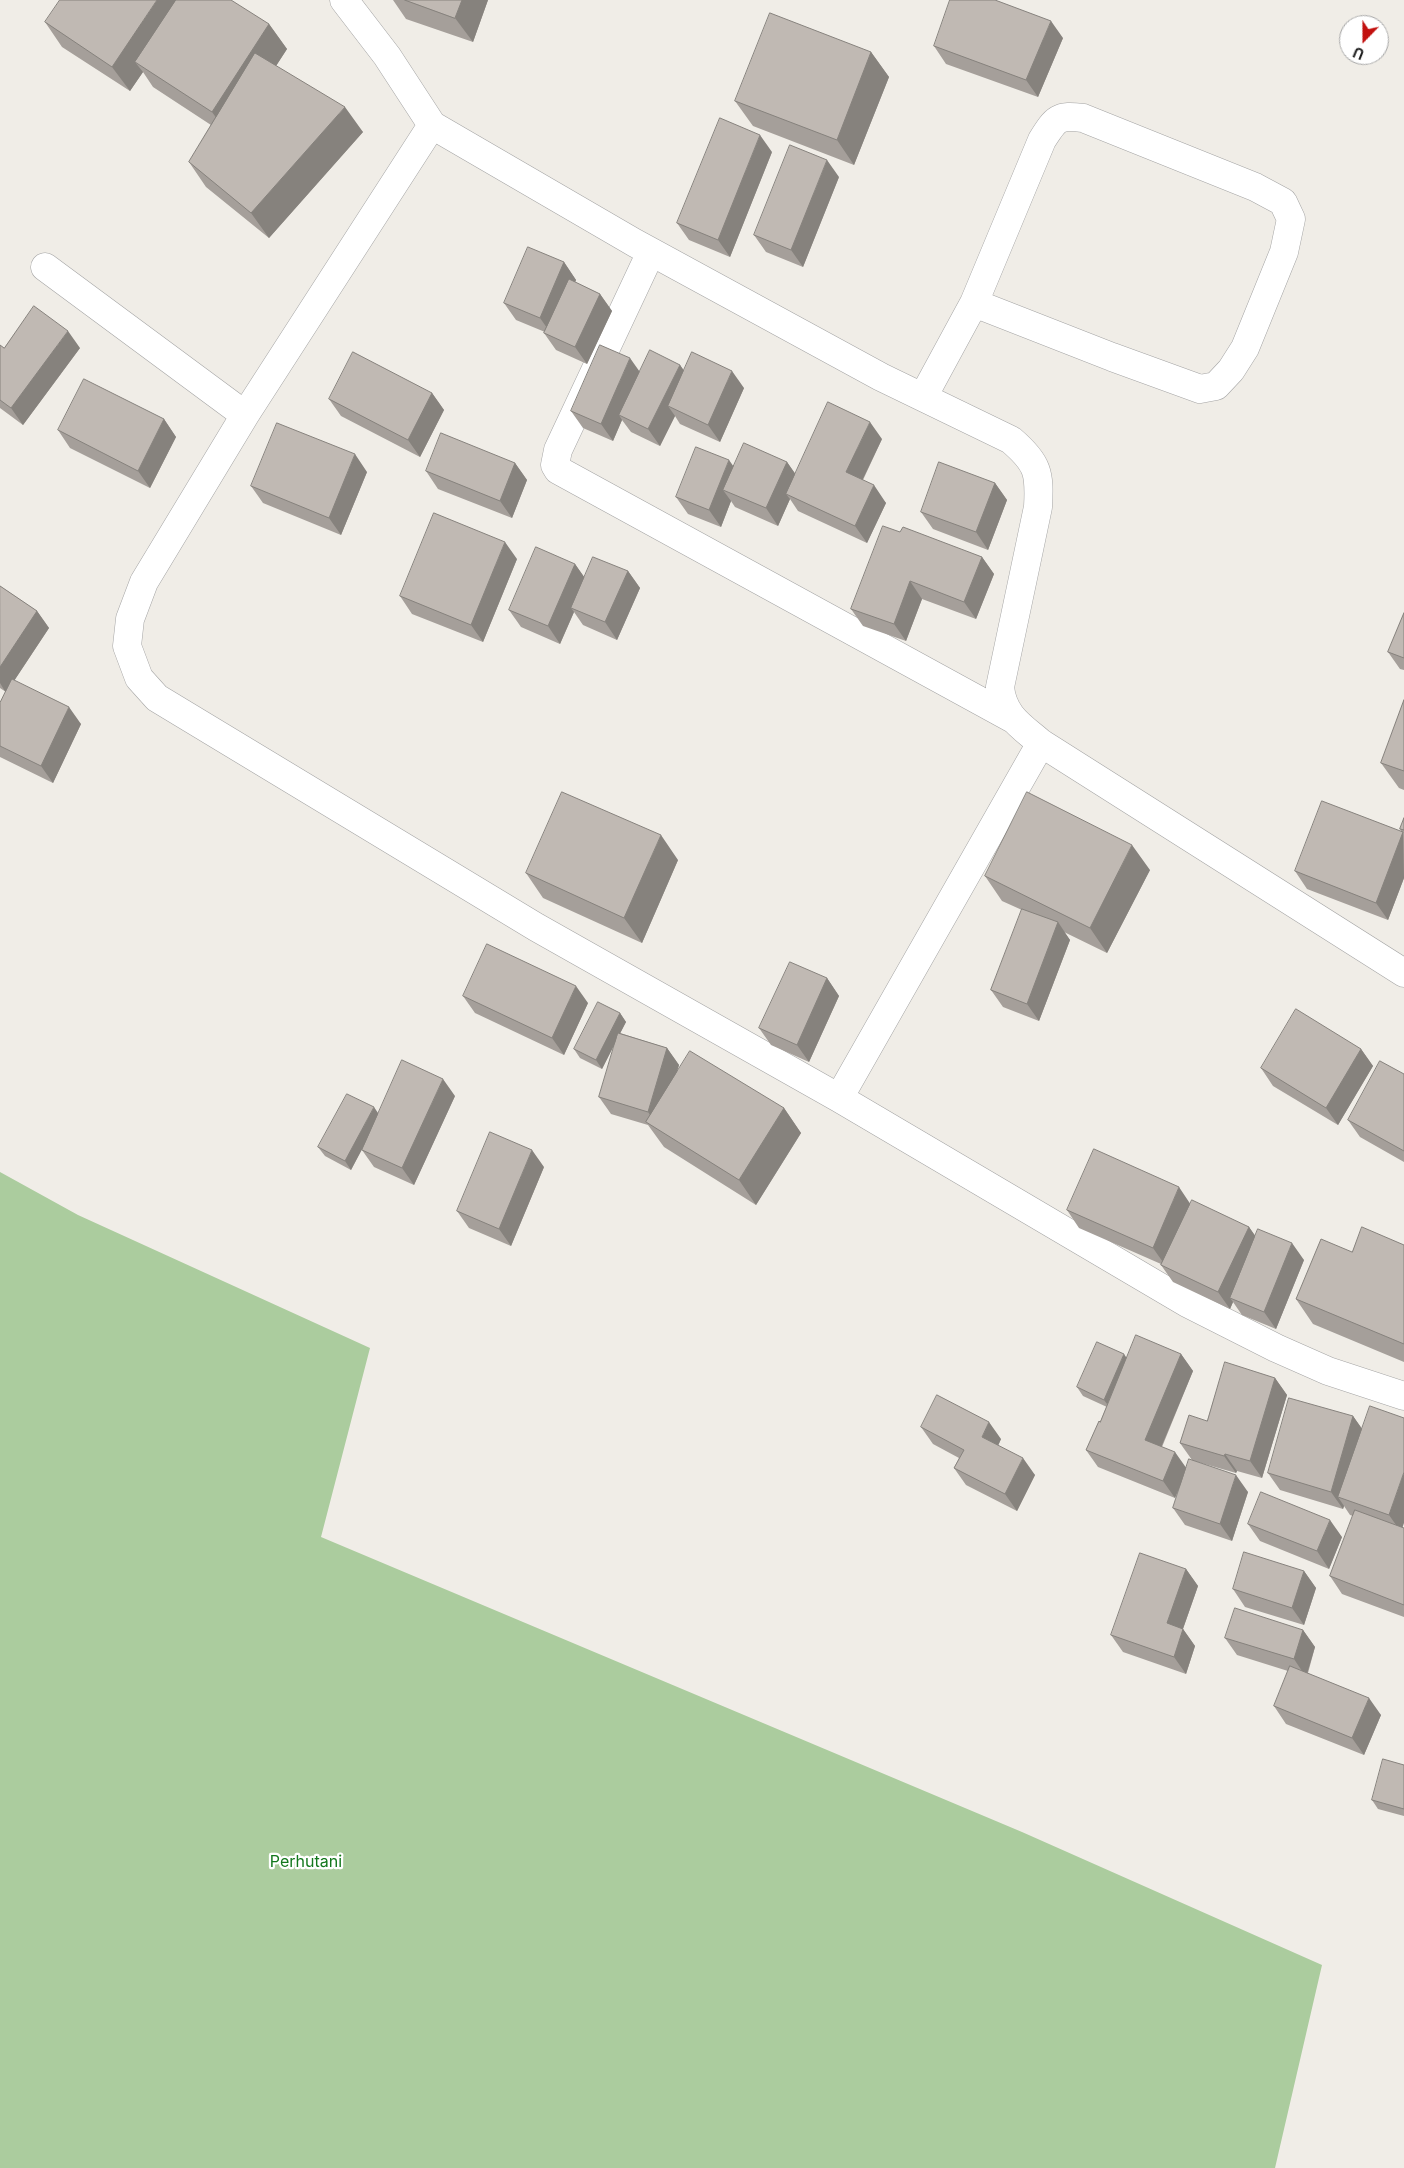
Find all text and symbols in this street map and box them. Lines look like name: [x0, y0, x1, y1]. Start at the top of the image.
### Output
north arrow: [1339, 15, 1389, 65]
text: U: [1351, 44, 1367, 63]
park label: Perhutani: [270, 1852, 342, 1872]

